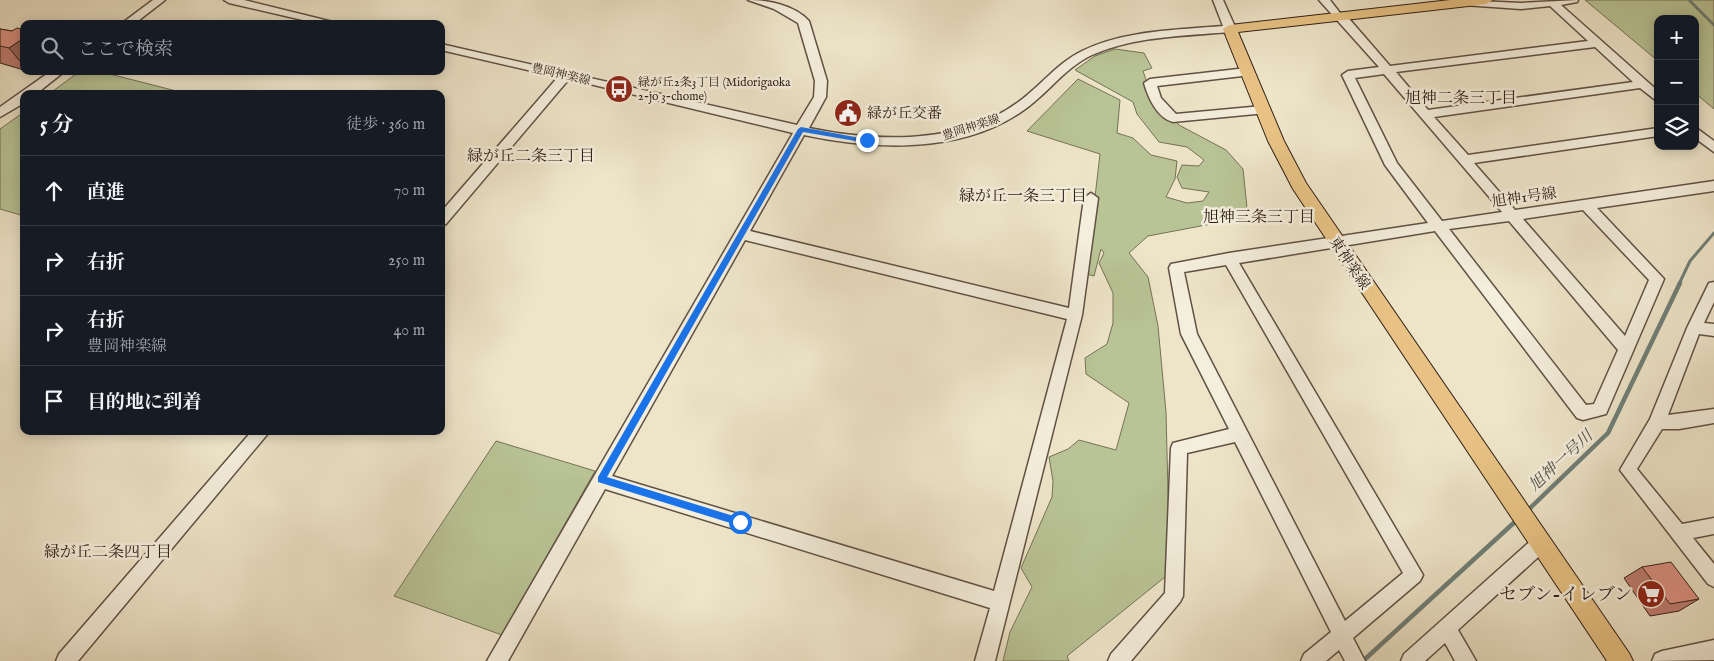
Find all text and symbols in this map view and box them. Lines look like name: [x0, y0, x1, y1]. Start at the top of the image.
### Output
map controls: [1654, 15, 1699, 150]
button: +: [1654, 15, 1699, 60]
search box: [20, 20, 445, 75]
icon: search: [38, 34, 66, 62]
text: ここで検索: [78, 38, 173, 62]
street label: 豊岡神楽線: [530, 60, 592, 89]
button: −: [1654, 60, 1699, 105]
bus stop icon: 緑が丘2条3丁目 (Midorigaoka 2-jo 3-chome): [604, 74, 634, 104]
place label: 緑が丘2条3丁目 (Midorigaoka 2-jo 3-chome): [638, 75, 791, 104]
district label: 旭神二条三丁目: [1405, 89, 1517, 109]
public building icon: 緑が丘交番: [833, 98, 863, 128]
place label: 緑が丘交番: [867, 104, 942, 123]
button: layers: [1654, 105, 1699, 150]
street label: 豊岡神楽線: [940, 111, 1002, 144]
text: 5 分: [40, 112, 73, 139]
text: 徒歩 · 360 m: [346, 115, 425, 135]
route end: [856, 129, 879, 152]
district label: 緑が丘二条三丁目: [467, 147, 595, 167]
icon: ahead: [40, 177, 68, 205]
text: 直進: [87, 181, 125, 205]
text: 70 m: [394, 181, 425, 201]
street label: 旭神1号線: [1490, 184, 1558, 211]
district label: 緑が丘一条三丁目: [959, 187, 1087, 207]
district label: 旭神三条三丁目: [1203, 208, 1315, 228]
street label: 東神楽線: [1325, 233, 1374, 293]
icon: right: [40, 247, 68, 275]
text: 右折: [87, 251, 125, 275]
text: 250 m: [388, 251, 425, 271]
text: 右折: [87, 309, 125, 333]
icon: right: [40, 317, 68, 345]
text: 40 m: [393, 321, 425, 341]
text: 豊岡神楽線: [87, 337, 167, 357]
icon: arrive: [40, 387, 68, 415]
text: 目的地に到着: [87, 391, 201, 415]
water label: 旭神一号川: [1525, 426, 1599, 496]
route start: [729, 511, 752, 534]
district label: 緑が丘二条四丁目: [44, 543, 172, 563]
supermarket icon: セブン-イレブン: [1636, 579, 1666, 609]
place label: セブン-イレブン: [1499, 584, 1632, 607]

